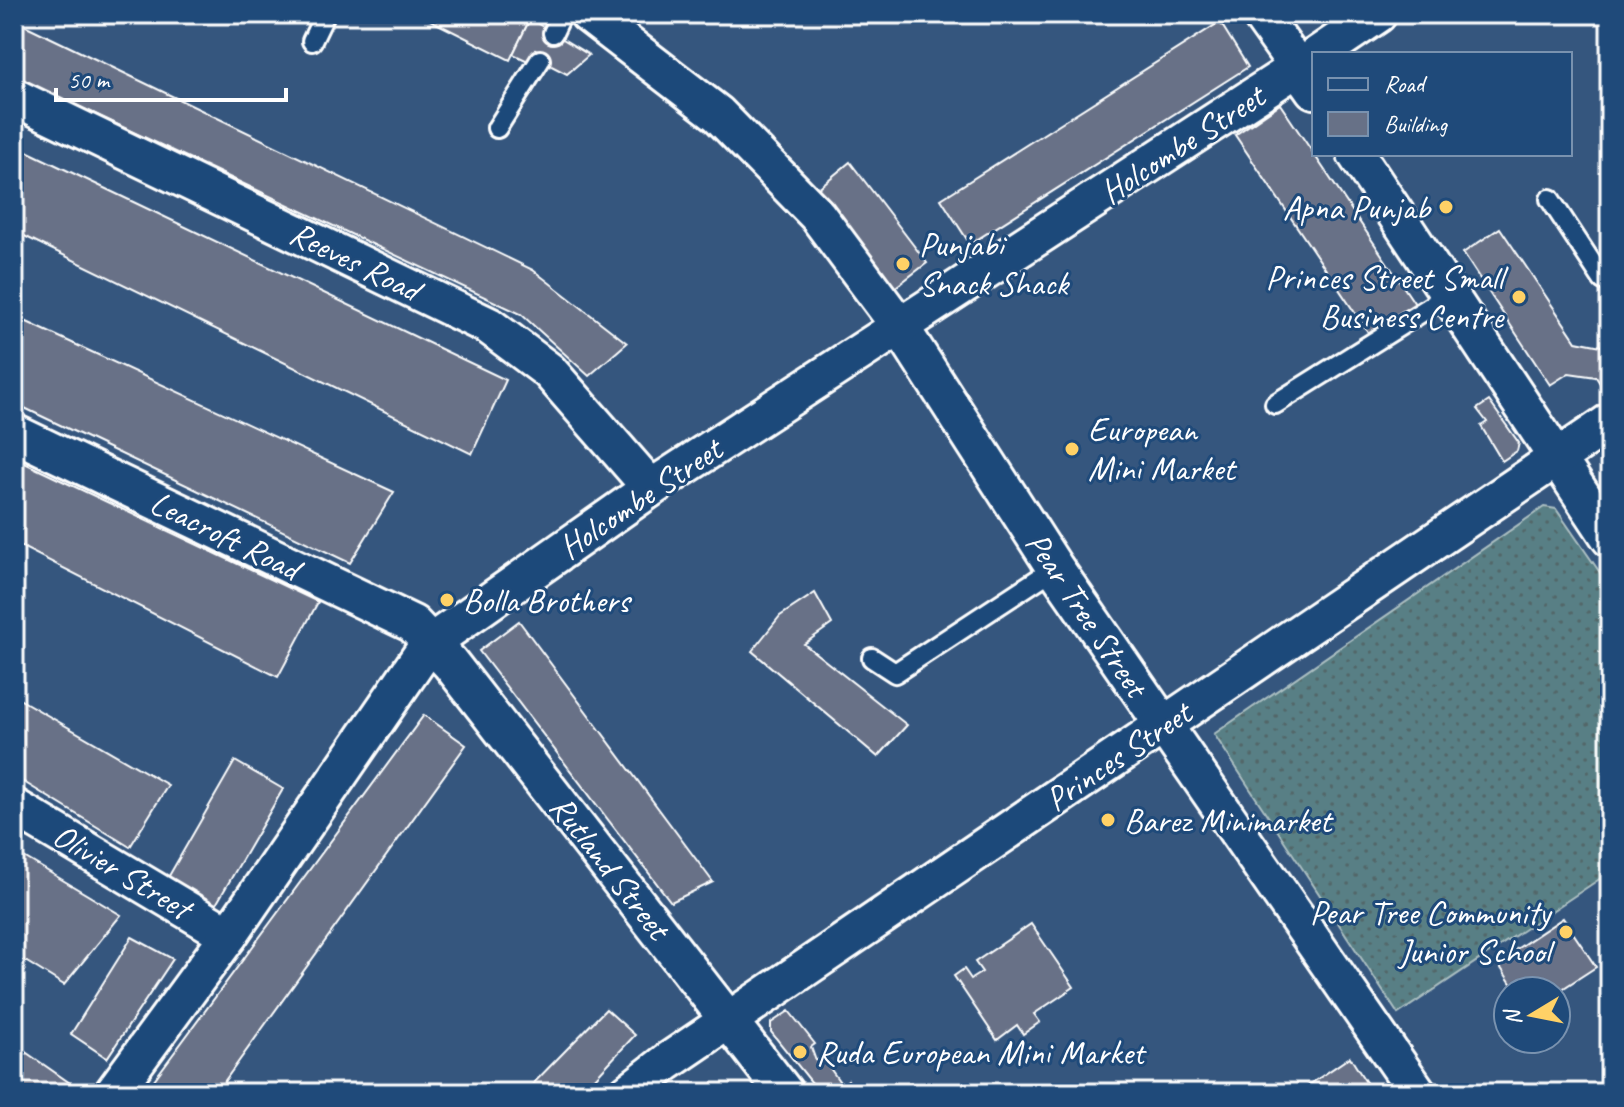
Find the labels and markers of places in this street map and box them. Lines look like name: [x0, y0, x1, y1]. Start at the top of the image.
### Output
place label: Apna Punjab: [1283, 186, 1432, 229]
marker: Apna Punjab: [1437, 198, 1455, 216]
place label: Punjabi Snack Shack: [919, 223, 1070, 305]
marker: Punjabi Snack Shack: [894, 255, 912, 273]
place label: Princes Street Small Business Centre: [1266, 256, 1509, 338]
marker: Princes Street Small Business Centre: [1510, 288, 1528, 306]
place label: European Mini Market: [1088, 408, 1238, 490]
marker: European Mini Market: [1063, 440, 1081, 458]
place label: Bolla Brothers: [463, 579, 633, 622]
marker: Bolla Brothers: [438, 591, 456, 609]
place label: Barez Minimarket: [1124, 799, 1335, 842]
marker: Barez Minimarket: [1099, 811, 1117, 829]
place label: Pear Tree Community Junior School: [1310, 891, 1556, 973]
marker: Pear Tree Community Junior School: [1557, 923, 1575, 941]
place label: Ruda European Mini Market: [816, 1031, 1148, 1074]
marker: Ruda European Mini Market: [791, 1043, 809, 1061]

